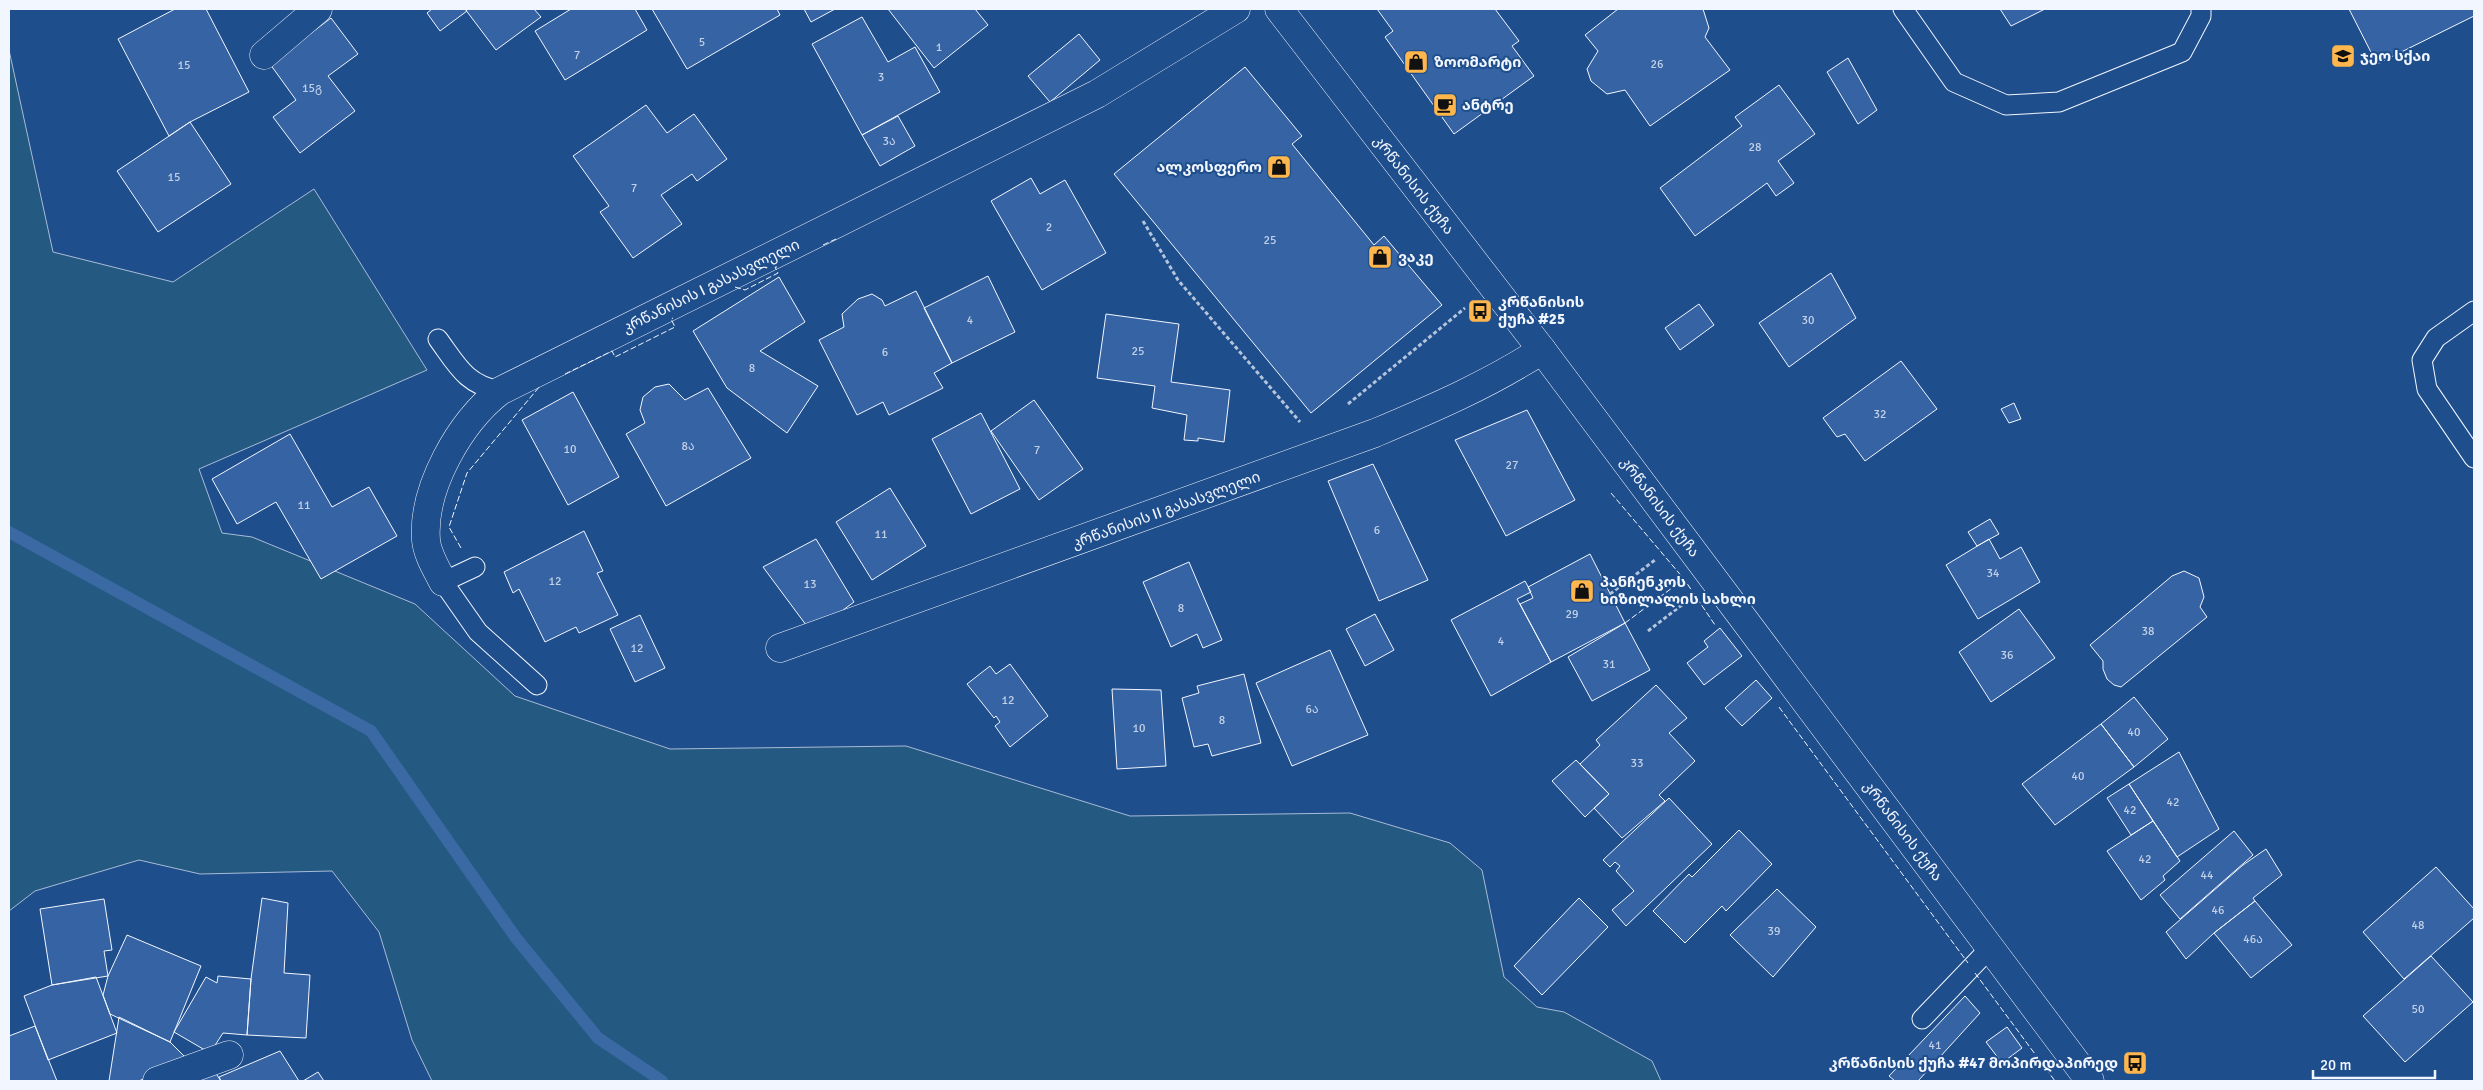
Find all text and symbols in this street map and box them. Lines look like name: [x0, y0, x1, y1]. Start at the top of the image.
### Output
house number: 5: [699, 35, 705, 50]
house number: 1: [936, 40, 942, 55]
school or university icon: ჯეო სქაი: [2330, 43, 2356, 69]
place label: ჯეო სქაი: [2360, 47, 2430, 65]
house number: 7: [574, 48, 580, 63]
shop icon: ზოომარტი: [1403, 49, 1429, 75]
place label: ზოომარტი: [1434, 53, 1521, 71]
house number: 26: [1651, 57, 1663, 72]
house number: 15: [178, 58, 190, 73]
house number: 3: [878, 70, 884, 85]
house number: 15გ: [302, 81, 322, 96]
cafe icon: ანტრე: [1432, 92, 1458, 118]
place label: ანტრე: [1462, 96, 1514, 114]
street label: კრწანისის ქუჩა: [1370, 132, 1458, 238]
house number: 3ა: [882, 134, 896, 149]
house number: 28: [1749, 140, 1761, 155]
shop icon: ალკოსფერო: [1266, 154, 1292, 180]
place label: ალკოსფერო: [1156, 158, 1262, 176]
house number: 15: [168, 170, 180, 185]
house number: 7: [631, 181, 637, 196]
house number: 2: [1046, 220, 1052, 235]
house number: 25: [1264, 233, 1276, 248]
street label: კრწანისის I გასასვლელი: [620, 235, 802, 337]
shop icon: ვაკე: [1367, 244, 1393, 270]
place label: ვაკე: [1398, 248, 1434, 266]
place label: კრწანისის ქუჩა #25: [1498, 293, 1584, 328]
bus stop icon: კრწანისის ქუჩა #25: [1467, 298, 1493, 324]
house number: 4: [967, 313, 974, 328]
house number: 30: [1802, 313, 1814, 328]
house number: 25: [1132, 344, 1144, 359]
house number: 6: [882, 345, 888, 360]
house number: 8: [749, 361, 755, 376]
house number: 32: [1874, 407, 1886, 422]
house number: 8ა: [681, 439, 695, 454]
house number: 10: [564, 442, 576, 457]
house number: 7: [1034, 443, 1040, 458]
street label: კრწანისის ქუჩა: [1617, 453, 1703, 561]
house number: 27: [1506, 458, 1518, 473]
street label: კრწანისის II გასასვლელი: [1069, 467, 1263, 553]
house number: 11: [298, 498, 310, 513]
house number: 6: [1374, 523, 1380, 538]
house number: 11: [875, 527, 887, 542]
house number: 34: [1987, 566, 2000, 581]
place label: პანჩენკოს ხიზილალის სახლი: [1600, 573, 1756, 608]
house number: 12: [549, 574, 561, 589]
house number: 13: [804, 577, 816, 592]
shop icon: პანჩენკოს ხიზილალის სახლი: [1569, 578, 1595, 604]
house number: 8: [1178, 601, 1184, 616]
house number: 29: [1566, 607, 1578, 622]
house number: 38: [2142, 624, 2154, 639]
house number: 4: [1498, 634, 1505, 649]
house number: 12: [631, 641, 643, 656]
house number: 36: [2001, 648, 2013, 663]
house number: 31: [1603, 657, 1615, 672]
house number: 12: [1002, 693, 1014, 708]
house number: 6ა: [1305, 702, 1319, 717]
house number: 8: [1219, 713, 1225, 728]
house number: 10: [1133, 721, 1145, 736]
house number: 40: [2128, 725, 2140, 740]
house number: 33: [1631, 756, 1643, 771]
house number: 40: [2072, 769, 2084, 784]
street label: კრწანისის ქუჩა: [1860, 777, 1946, 885]
house number: 42: [2167, 795, 2179, 810]
house number: 42: [2124, 803, 2136, 818]
house number: 42: [2139, 852, 2151, 867]
house number: 44: [2201, 868, 2214, 883]
house number: 46: [2212, 903, 2224, 918]
house number: 48: [2412, 918, 2424, 933]
house number: 39: [1768, 924, 1780, 939]
house number: 46ა: [2243, 932, 2263, 947]
house number: 50: [2412, 1002, 2424, 1017]
house number: 41: [1929, 1038, 1941, 1053]
scale bar: [2313, 1048, 2436, 1080]
bus stop icon: კრწანისის ქუჩა #47 მოპირდაპირედ: [2122, 1050, 2148, 1076]
place label: კრწანისის ქუჩა #47 მოპირდაპირედ: [1829, 1054, 2118, 1072]
text: 20 m: [2320, 1056, 2351, 1074]

